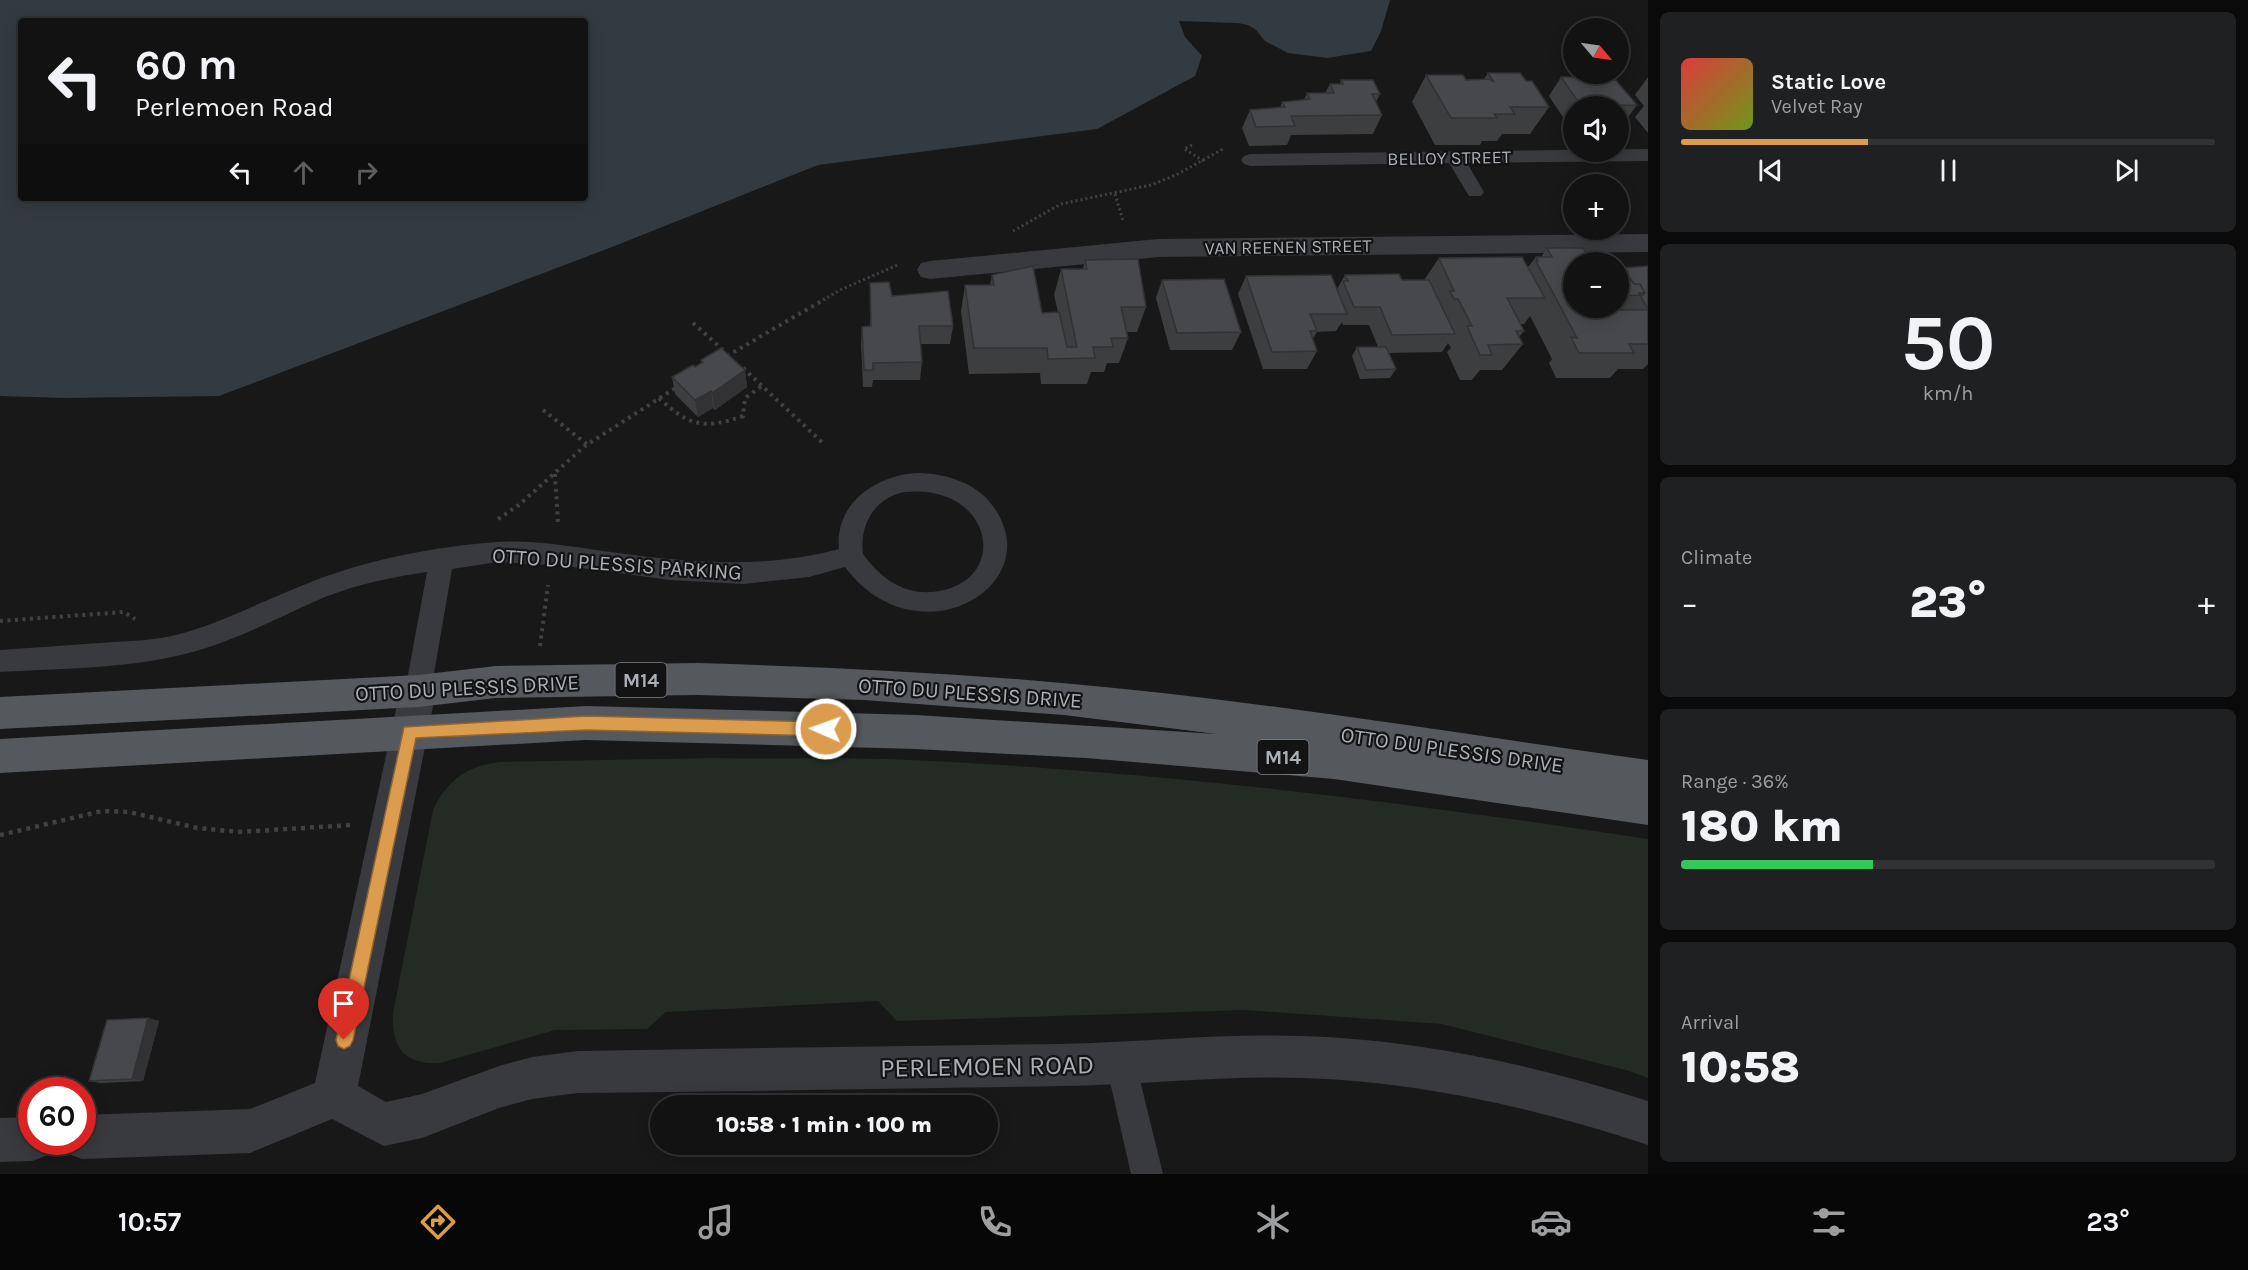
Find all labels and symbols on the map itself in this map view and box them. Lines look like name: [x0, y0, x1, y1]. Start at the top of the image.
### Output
north arrow: [1563, 18, 1629, 84]
street label: BELLOY STREET: [1387, 146, 1511, 170]
street label: VAN REENEN STREET: [1204, 235, 1372, 259]
street label: OTTO DU PLESSIS PARKING: [491, 543, 743, 585]
road number: M14: [616, 663, 666, 697]
street label: OTTO DU PLESSIS DRIVE: [354, 670, 580, 706]
street label: OTTO DU PLESSIS DRIVE: [857, 673, 1083, 713]
position arrow: [794, 697, 858, 761]
street label: OTTO DU PLESSIS DRIVE: [1339, 723, 1565, 777]
road number: M14: [1258, 740, 1308, 774]
pin: [318, 978, 369, 1040]
street label: PERLEMOEN ROAD: [880, 1049, 1094, 1084]
speed limit sign: 60: [18, 1077, 96, 1155]

